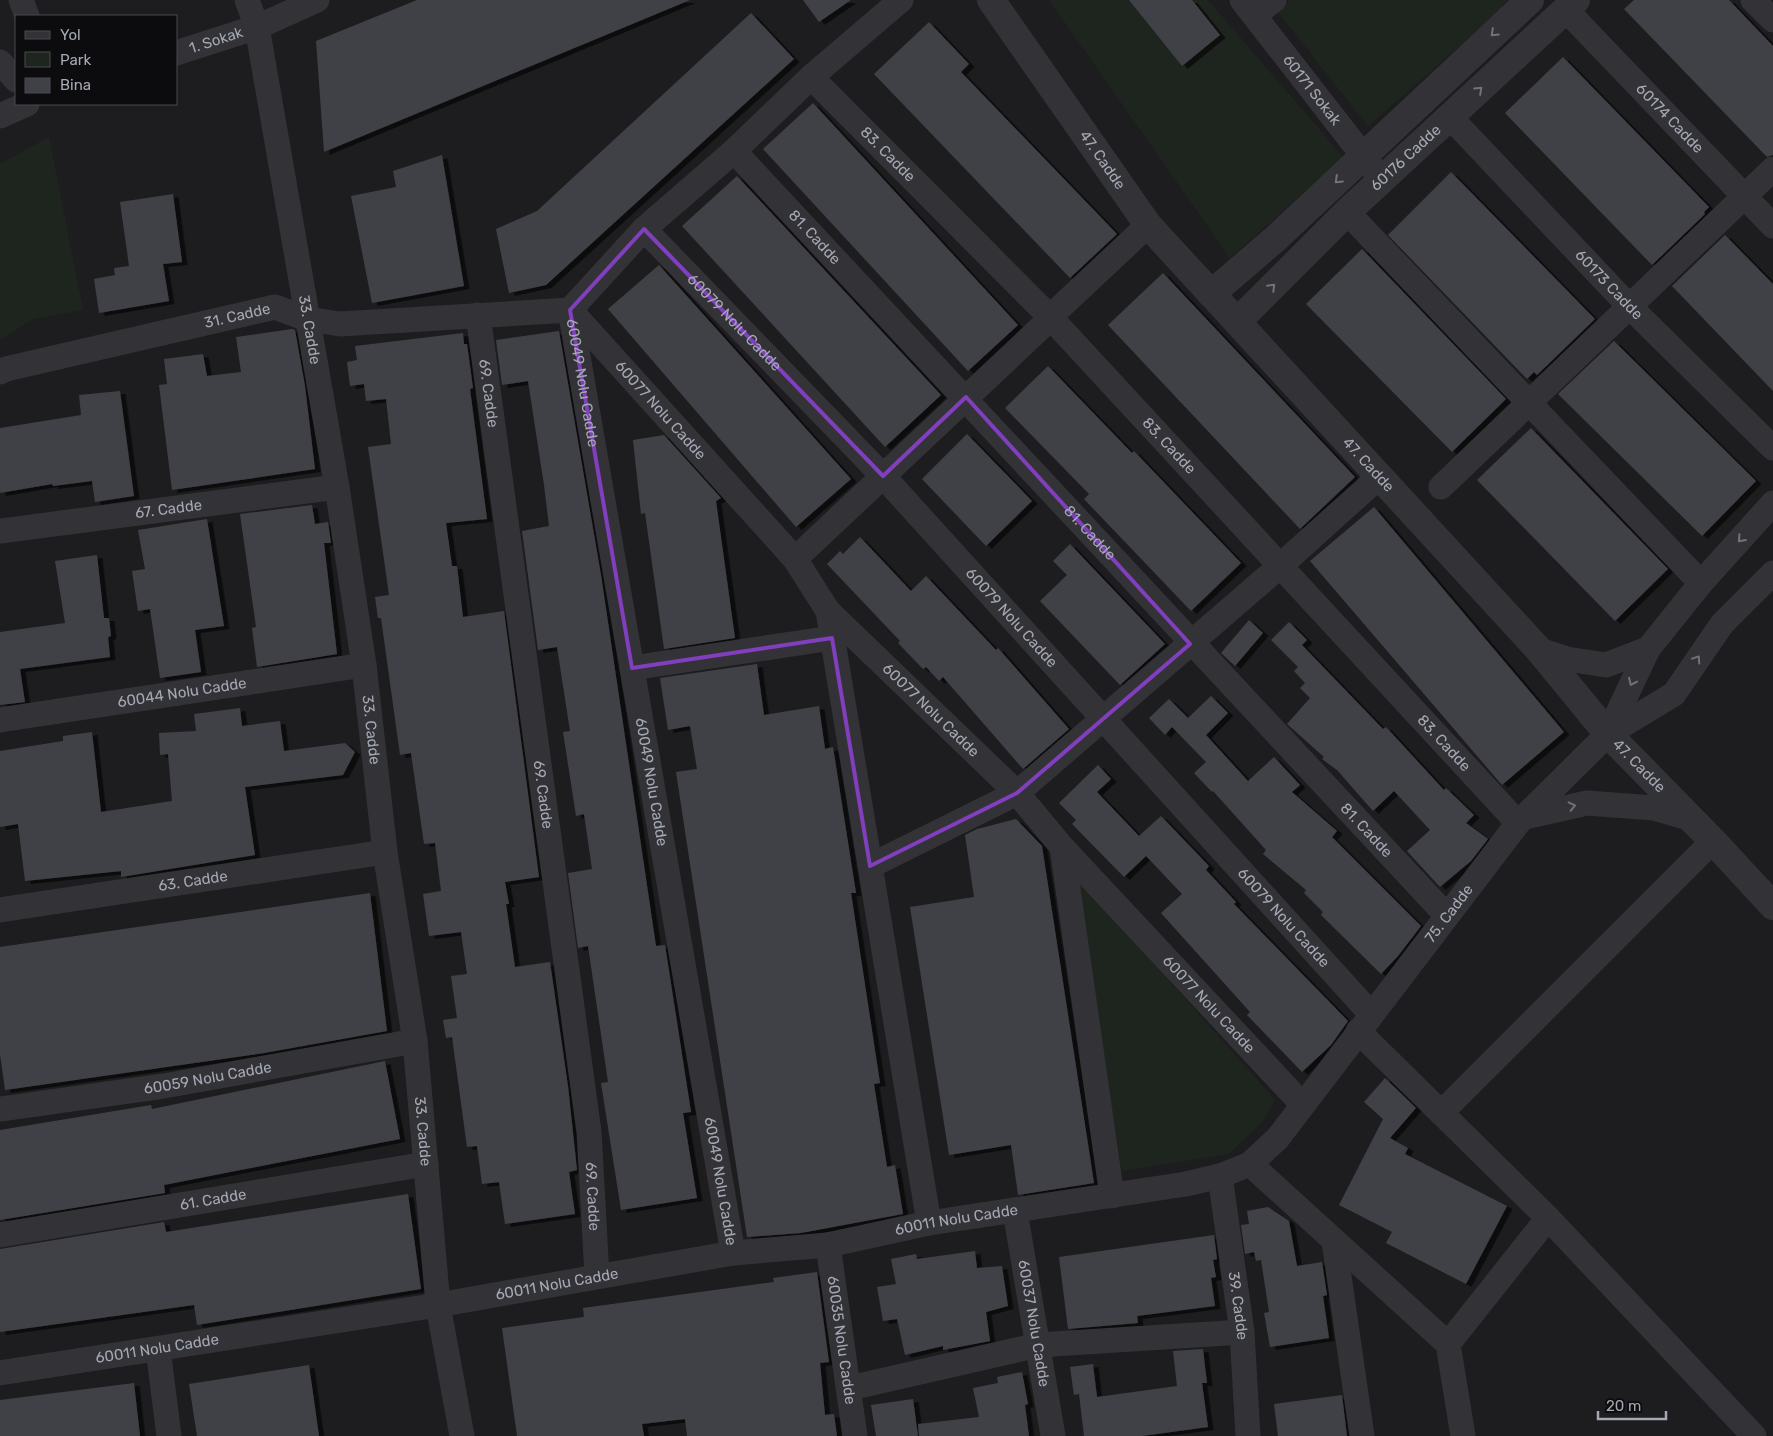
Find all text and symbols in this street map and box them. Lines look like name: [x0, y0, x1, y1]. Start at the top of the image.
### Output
legend: [15, 15, 178, 105]
street label: 1. Sokak: [187, 23, 245, 57]
text: Yol: [60, 26, 81, 44]
one-way arrow: [1491, 27, 1500, 36]
text: Park: [60, 51, 91, 69]
street label: 60171 Sokak: [1279, 51, 1345, 129]
text: Bina: [60, 76, 91, 94]
street label: 60174 Cadde: [1632, 80, 1707, 157]
one-way arrow: [1473, 87, 1482, 96]
street label: 60176 Cadde: [1367, 121, 1445, 195]
street label: 83. Cadde: [857, 123, 919, 186]
street label: 47. Cadde: [1076, 127, 1129, 193]
one-way arrow: [1334, 174, 1343, 183]
street label: 81. Cadde: [785, 206, 845, 268]
street label: 60173 Cadde: [1571, 246, 1646, 323]
street label: 60079 Nolu Cadde: [683, 270, 786, 375]
one-way arrow: [1267, 283, 1276, 292]
street label: 33. Cadde: [295, 294, 325, 366]
street label: 31. Cadde: [202, 299, 272, 332]
street label: 60049 Nolu Cadde: [563, 317, 603, 448]
street label: 60077 Nolu Cadde: [611, 357, 710, 463]
street label: 69. Cadde: [475, 358, 502, 429]
street label: 83. Cadde: [1138, 414, 1200, 478]
street label: 47. Cadde: [1339, 434, 1398, 496]
street label: 67. Cadde: [134, 496, 203, 522]
street label: 81. Cadde: [1060, 502, 1120, 564]
one-way arrow: [1738, 533, 1746, 542]
street label: 60079 Nolu Cadde: [962, 564, 1061, 671]
one-way arrow: [1691, 656, 1700, 665]
street label: 60077 Nolu Cadde: [879, 659, 983, 761]
street label: 60044 Nolu Cadde: [116, 674, 248, 711]
one-way arrow: [1629, 676, 1639, 685]
street label: 33. Cadde: [358, 694, 384, 766]
street label: 83. Cadde: [1413, 711, 1475, 775]
street label: 60049 Nolu Cadde: [632, 716, 672, 848]
street label: 47. Cadde: [1609, 735, 1669, 796]
street label: 69. Cadde: [530, 759, 557, 830]
street label: 81. Cadde: [1337, 799, 1396, 861]
one-way arrow: [1568, 801, 1577, 812]
street label: 60079 Nolu Cadde: [1234, 864, 1333, 971]
street label: 63. Cadde: [157, 867, 229, 895]
street label: 75. Cadde: [1421, 881, 1477, 946]
street label: 60077 Nolu Cadde: [1159, 952, 1259, 1057]
street label: 60059 Nolu Cadde: [143, 1058, 273, 1098]
street label: 33. Cadde: [411, 1096, 435, 1167]
street label: 60049 Nolu Cadde: [701, 1116, 741, 1247]
street label: 69. Cadde: [582, 1161, 603, 1231]
street label: 61. Cadde: [178, 1185, 248, 1214]
street label: 60011 Nolu Cadde: [893, 1201, 1019, 1239]
street label: 60037 Nolu Cadde: [1014, 1259, 1054, 1388]
street label: 60011 Nolu Cadde: [494, 1264, 620, 1304]
street label: 39. Cadde: [1225, 1270, 1251, 1340]
street label: 60035 Nolu Cadde: [823, 1275, 859, 1406]
street label: 60011 Nolu Cadde: [94, 1330, 220, 1367]
scale bar: [1598, 1388, 1666, 1420]
text: 20 m: [1606, 1397, 1641, 1415]

